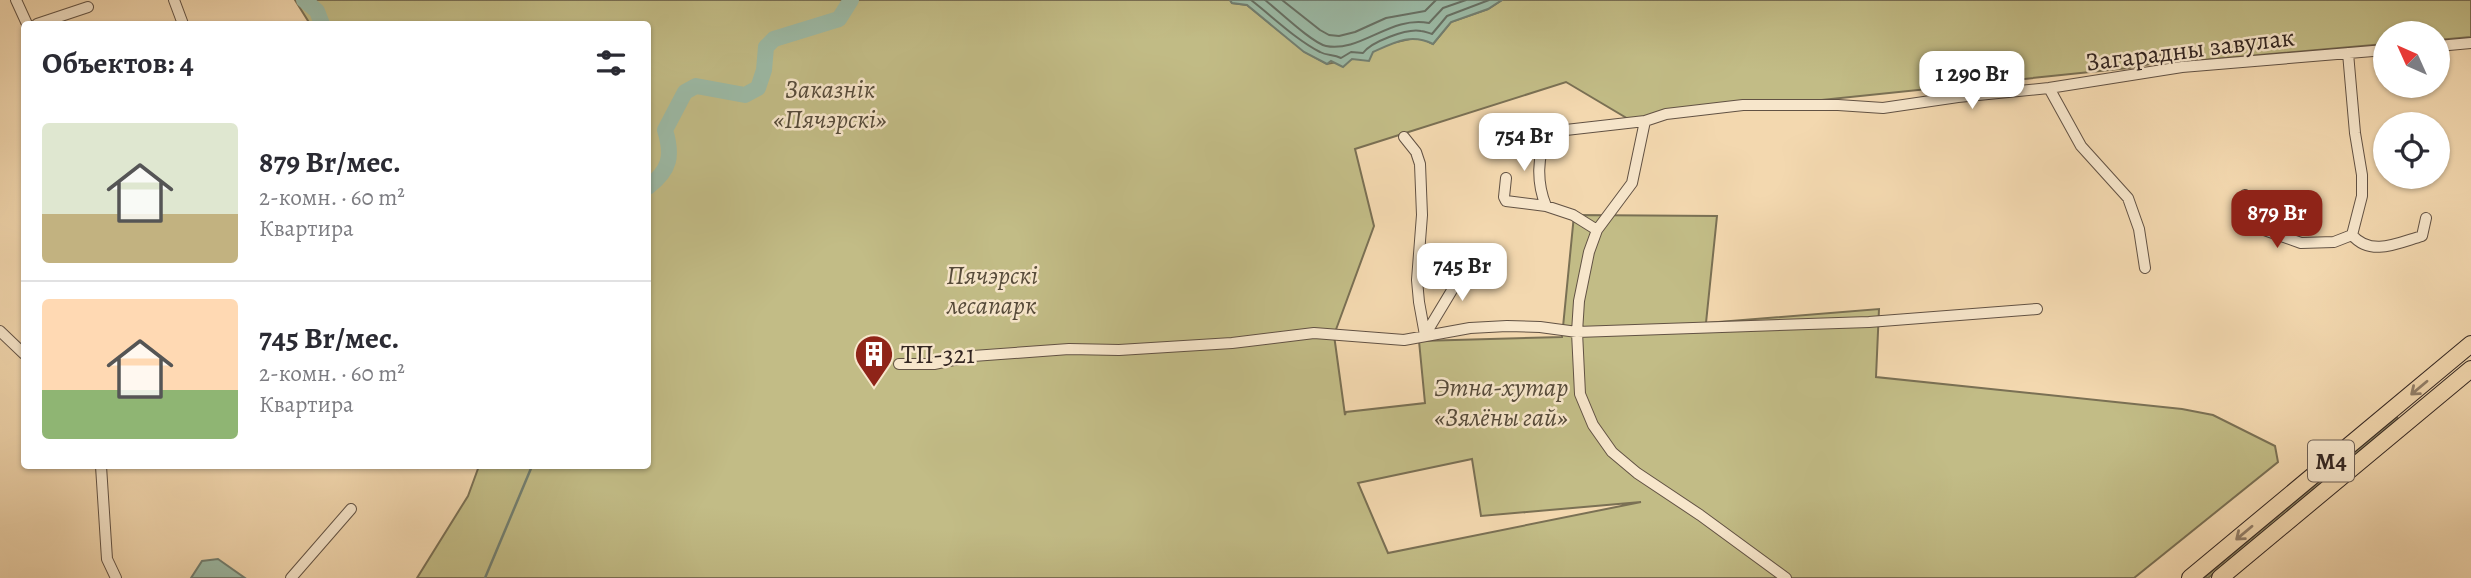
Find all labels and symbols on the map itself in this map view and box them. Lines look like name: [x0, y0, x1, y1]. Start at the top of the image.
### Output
street label: Загарадны завулак: [2084, 19, 2297, 80]
north arrow: [2373, 21, 2450, 98]
pin: 1 290 Br: [1900, 52, 2044, 111]
park label: Заказнік «Пячэрскі»: [774, 72, 887, 137]
pin: 754 Br: [1467, 114, 1581, 173]
pin: 879 Br: [2220, 190, 2334, 250]
pin: 745 Br: [1405, 244, 1519, 303]
park label: Пячэрскі лесапарк: [946, 258, 1038, 323]
building icon: ТП-321: [853, 333, 895, 388]
place label: ТП-321: [901, 337, 975, 372]
park label: Этна-хутар «Зялёны гай»: [1434, 370, 1568, 435]
one-way arrow: [2410, 380, 2428, 396]
road number: М4: [2308, 440, 2354, 482]
one-way arrow: [2235, 526, 2253, 541]

